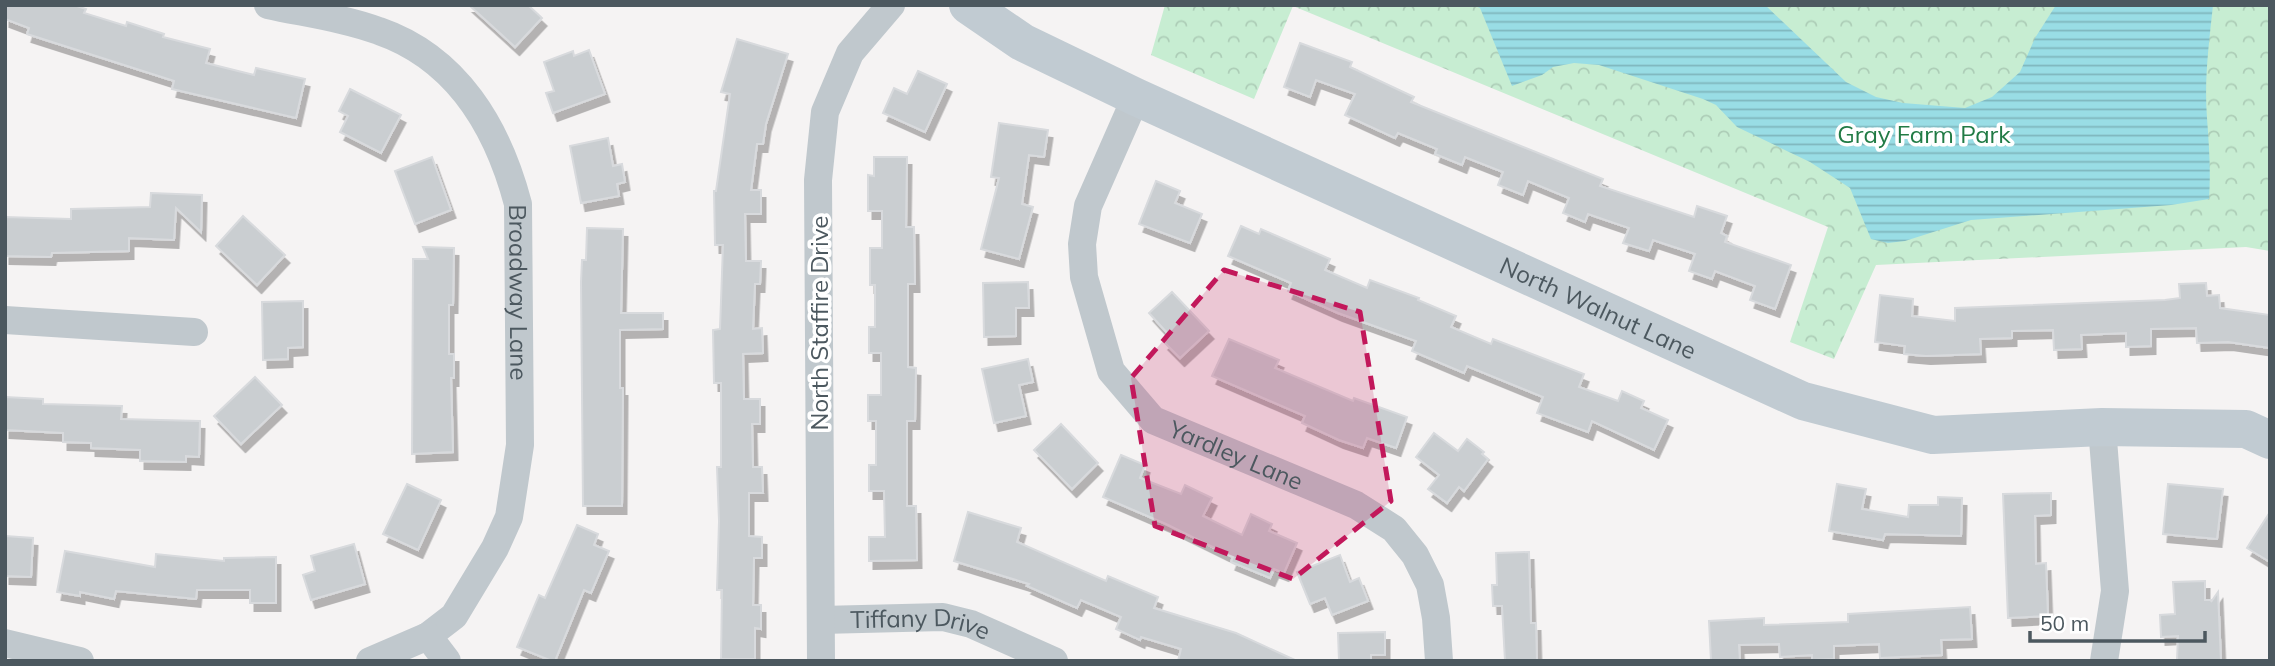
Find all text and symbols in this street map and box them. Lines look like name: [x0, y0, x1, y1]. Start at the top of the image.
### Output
park label: Gray Farm Park: [1837, 119, 2011, 149]
street label: Broadway Lane: [503, 204, 534, 381]
street label: North Staffire Drive: [804, 216, 834, 430]
street label: North Walnut Lane: [1495, 250, 1701, 365]
street label: Yardley Lane: [1164, 413, 1308, 496]
scale bar: [2030, 600, 2205, 644]
street label: Tiffany Drive: [850, 602, 995, 646]
text: 50 m: [2040, 610, 2089, 636]

